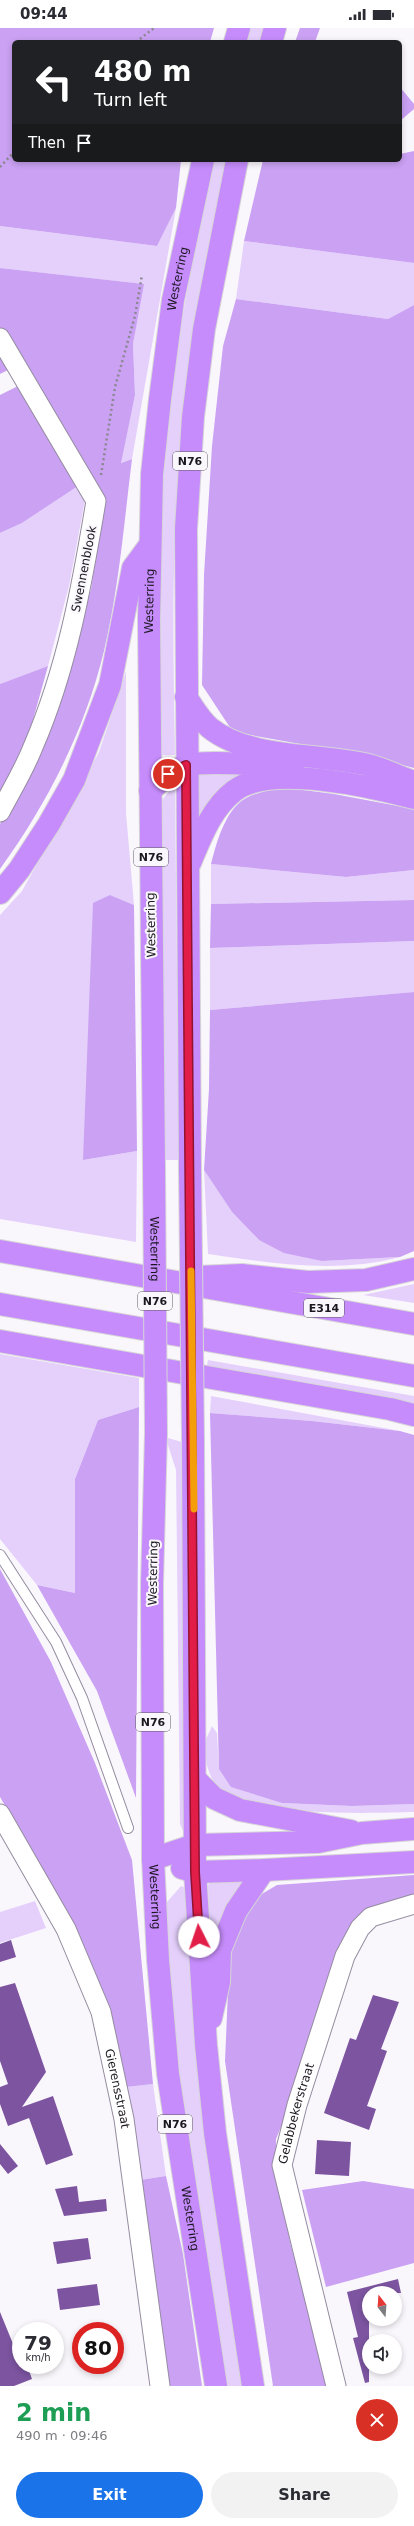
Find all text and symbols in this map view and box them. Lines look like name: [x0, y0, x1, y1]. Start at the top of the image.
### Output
text: 09:44: [20, 5, 68, 23]
text: 480 m: [94, 55, 191, 88]
icon: left: [28, 56, 80, 108]
text: Turn left: [94, 89, 167, 110]
icon: arrive: [73, 132, 95, 154]
text: Then: [28, 134, 65, 152]
street label: Westerring: [165, 245, 191, 312]
road number: N76: [173, 452, 207, 470]
street label: Swennenblook: [69, 525, 99, 613]
street label: Westerring: [142, 568, 157, 634]
pin: [151, 757, 185, 791]
icon: arrive: [157, 763, 179, 785]
road number: N76: [134, 848, 168, 866]
street label: Westerring: [143, 892, 159, 958]
street label: Westerring: [147, 1216, 162, 1282]
road number: N76: [138, 1292, 172, 1310]
road number: E314: [304, 1299, 344, 1317]
street label: Westerring: [145, 1540, 161, 1606]
road number: N76: [136, 1713, 170, 1731]
street label: Westerring: [146, 1864, 163, 1930]
position arrow: [178, 1916, 220, 1958]
street label: Gierensstraat: [102, 2047, 132, 2130]
street label: Gelabbekerstraat: [276, 2061, 317, 2165]
road number: N76: [158, 2115, 192, 2133]
street label: Westerring: [178, 2185, 202, 2252]
north arrow: [362, 2286, 402, 2326]
map controls: [362, 2286, 402, 2374]
speed limit sign: 80: [72, 2322, 124, 2374]
text: 79: [24, 2331, 52, 2355]
button: sound: [362, 2334, 402, 2374]
text: km/h: [25, 2352, 51, 2363]
text: 2 min: [16, 2399, 91, 2427]
button: close: [356, 2399, 398, 2441]
text: 490 m · 09:46: [16, 2428, 107, 2443]
button: Exit: [16, 2472, 203, 2518]
button: Share: [211, 2472, 398, 2518]

